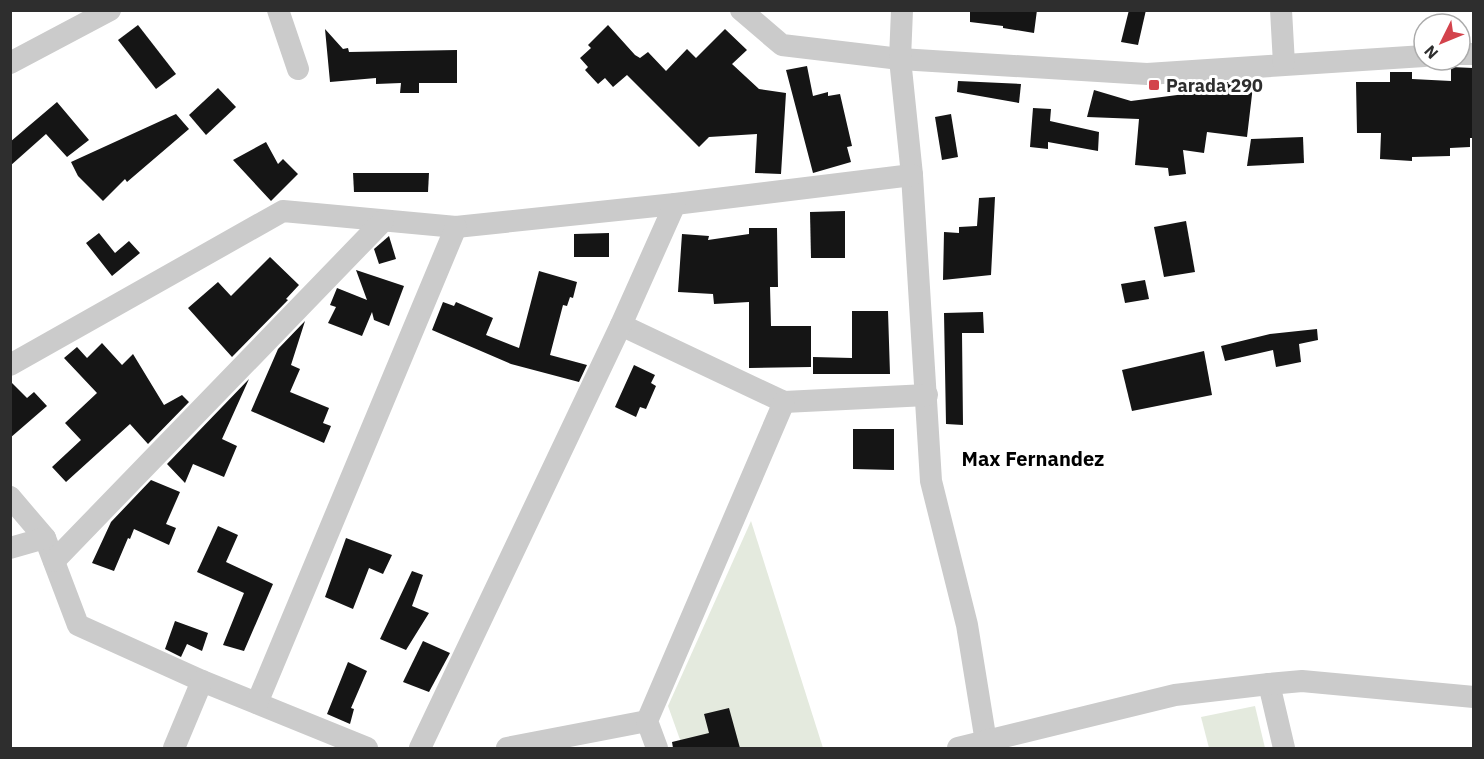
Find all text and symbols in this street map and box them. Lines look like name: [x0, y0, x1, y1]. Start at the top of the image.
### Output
north arrow: [1412, 12, 1472, 72]
text: N: [1420, 41, 1442, 63]
place label: Parada 290: [1166, 74, 1263, 97]
marker: Parada 290: [1147, 78, 1161, 92]
district label: Max Fernandez: [962, 445, 1104, 472]

